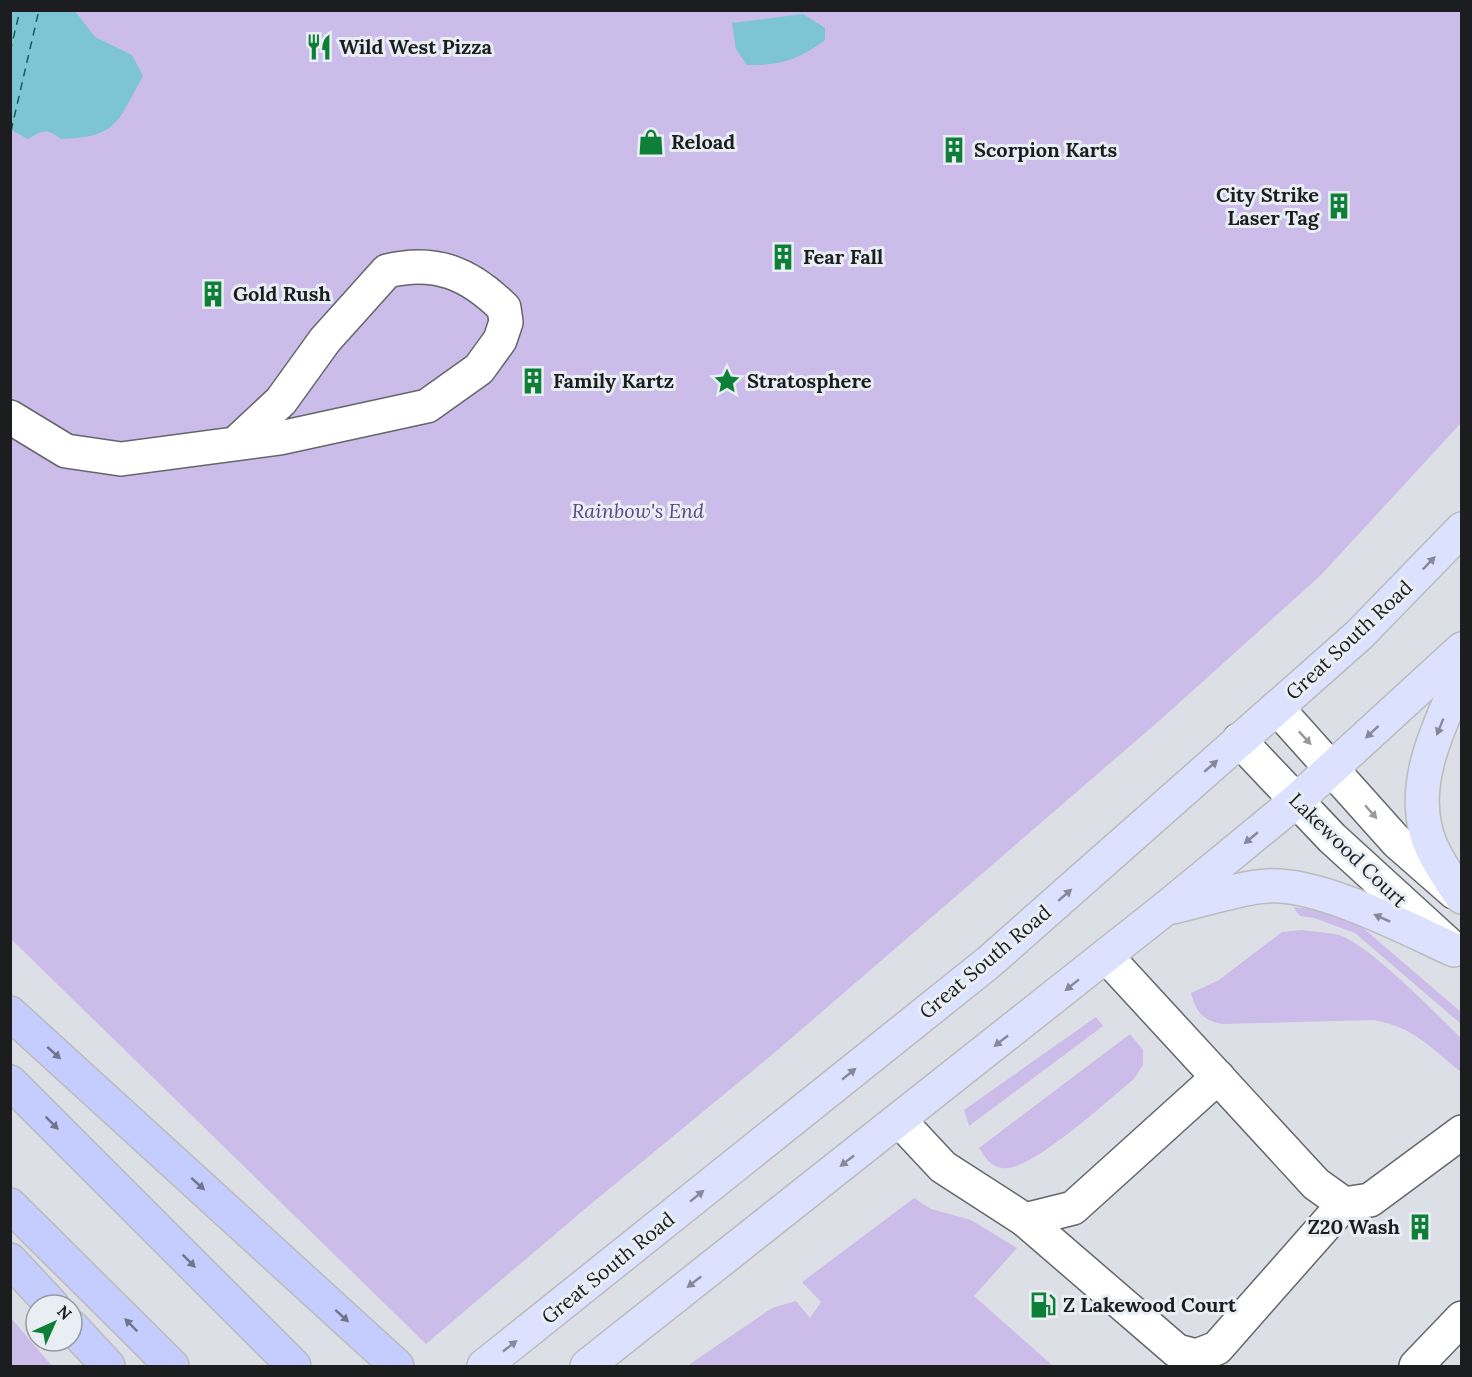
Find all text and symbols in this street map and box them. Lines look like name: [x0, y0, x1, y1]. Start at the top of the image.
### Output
restaurant icon: Wild West Pizza: [304, 32, 334, 62]
place label: Wild West Pizza: [339, 34, 493, 59]
shop icon: Reload: [636, 127, 666, 157]
place label: Reload: [671, 129, 735, 154]
building icon: Scorpion Karts: [939, 135, 969, 165]
place label: Scorpion Karts: [974, 137, 1118, 162]
place label: City Strike Laser Tag: [1216, 182, 1320, 230]
building icon: City Strike Laser Tag: [1324, 191, 1354, 221]
building icon: Fear Fall: [768, 242, 798, 272]
place label: Fear Fall: [803, 244, 883, 269]
building icon: Gold Rush: [198, 279, 228, 309]
place label: Gold Rush: [233, 281, 331, 306]
building icon: Family Kartz: [518, 366, 548, 396]
place icon: Stratosphere: [712, 366, 742, 396]
place label: Family Kartz: [553, 368, 674, 393]
place label: Stratosphere: [747, 368, 872, 393]
park label: Rainbow's End: [572, 498, 705, 523]
one-way arrow: [1422, 555, 1436, 570]
street label: Great South Road: [1280, 575, 1417, 705]
one-way arrow: [1435, 718, 1444, 736]
one-way arrow: [1365, 725, 1380, 738]
one-way arrow: [1297, 731, 1311, 745]
one-way arrow: [1203, 760, 1218, 773]
street label: Lakewood Court: [1284, 787, 1413, 912]
one-way arrow: [1364, 804, 1377, 820]
one-way arrow: [1243, 832, 1259, 845]
one-way arrow: [1057, 889, 1072, 902]
street label: Great South Road: [914, 899, 1056, 1024]
one-way arrow: [1373, 913, 1390, 922]
one-way arrow: [1064, 978, 1079, 990]
one-way arrow: [993, 1034, 1009, 1047]
one-way arrow: [46, 1046, 61, 1060]
one-way arrow: [841, 1068, 857, 1081]
one-way arrow: [44, 1116, 59, 1130]
one-way arrow: [840, 1155, 855, 1167]
one-way arrow: [190, 1177, 205, 1191]
one-way arrow: [689, 1190, 705, 1203]
street label: Great South Road: [536, 1206, 679, 1329]
building icon: Z20 Wash: [1405, 1212, 1435, 1242]
place label: Z20 Wash: [1308, 1214, 1401, 1239]
one-way arrow: [182, 1254, 196, 1268]
one-way arrow: [686, 1275, 702, 1288]
fuel station icon: Z Lakewood Court: [1028, 1290, 1058, 1320]
place label: Z Lakewood Court: [1063, 1292, 1237, 1317]
north arrow: [24, 1293, 84, 1353]
text: N: [53, 1301, 76, 1324]
one-way arrow: [334, 1309, 349, 1323]
one-way arrow: [124, 1319, 138, 1333]
one-way arrow: [503, 1340, 518, 1352]

